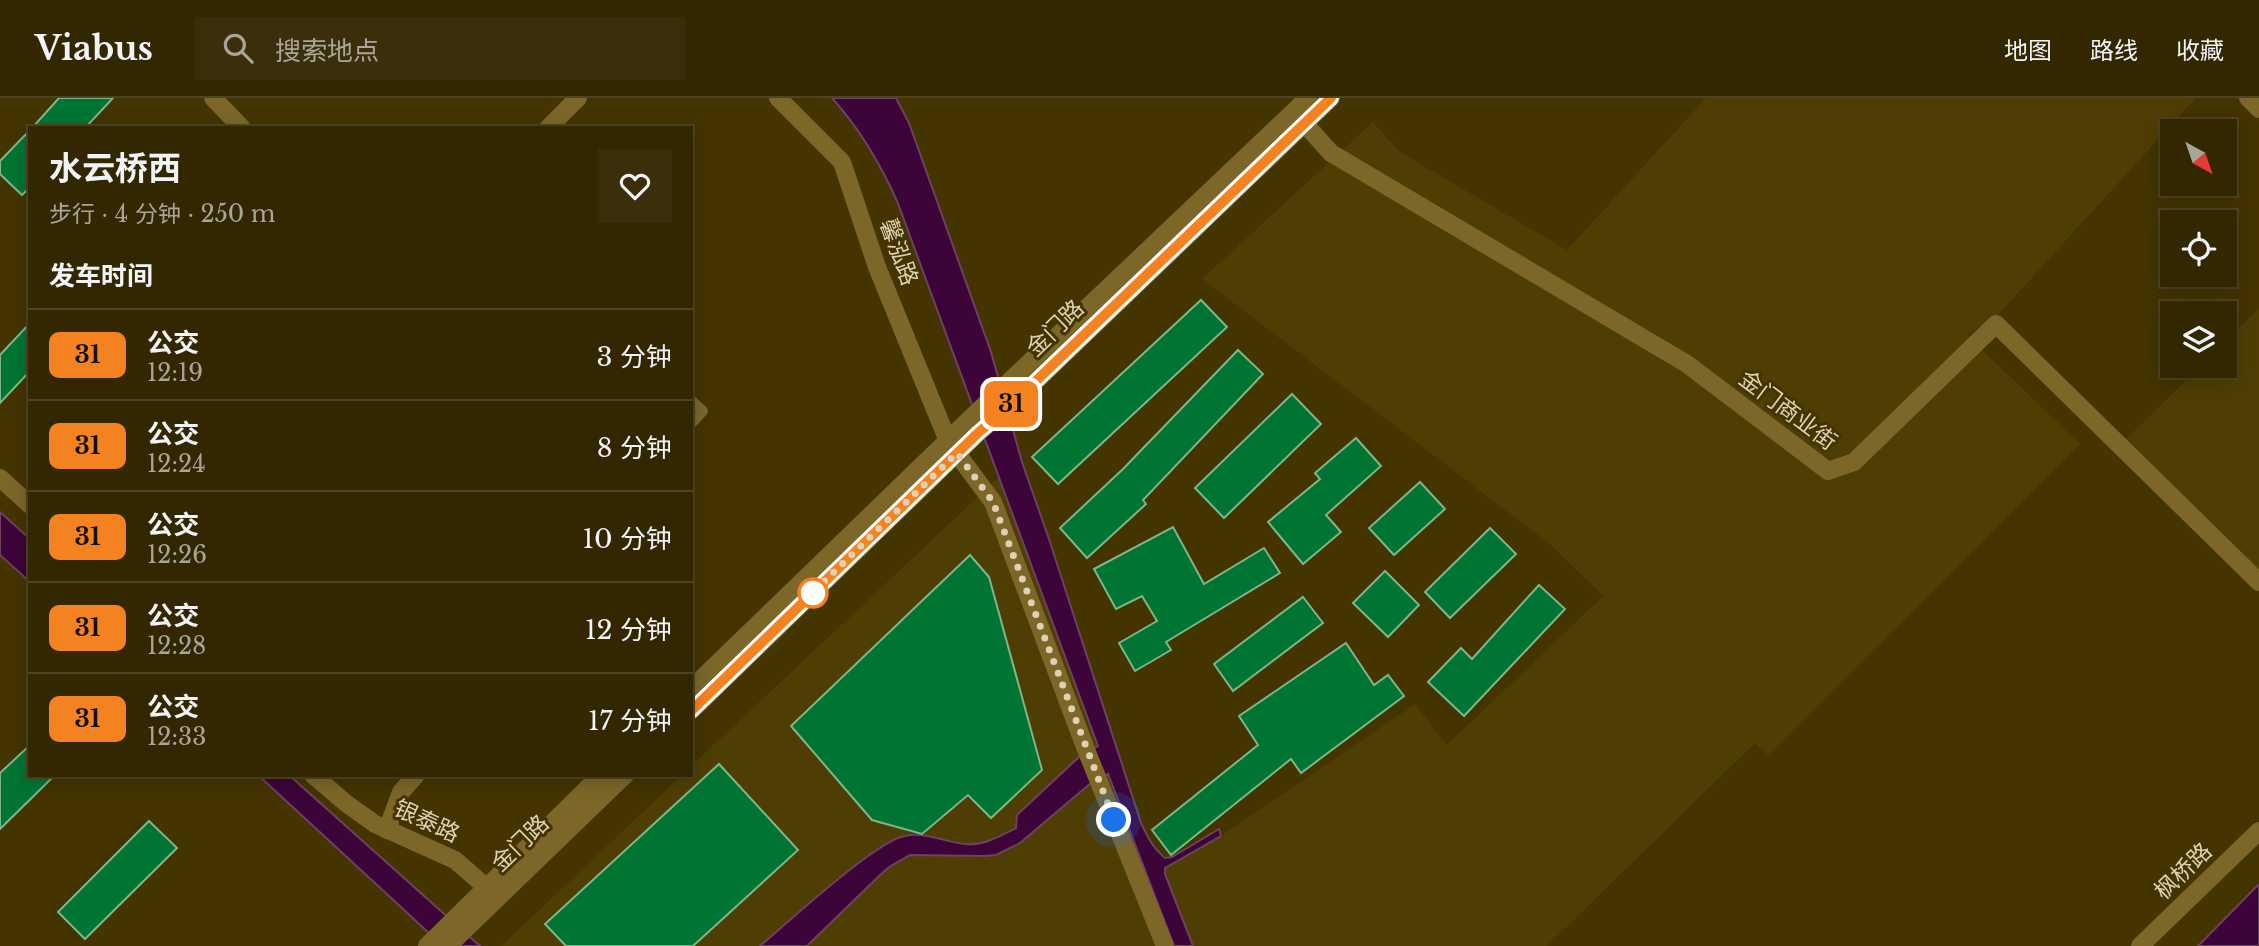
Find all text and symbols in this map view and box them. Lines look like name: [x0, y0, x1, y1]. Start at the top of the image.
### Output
search box: [195, 17, 685, 80]
text: Viabus: [35, 28, 153, 69]
icon: search: [219, 29, 257, 67]
text: 搜索地点: [275, 35, 379, 67]
text: 地图: [2004, 36, 2052, 65]
text: 路线: [2090, 36, 2138, 65]
text: 收藏: [2176, 36, 2224, 65]
north arrow: [2160, 119, 2236, 196]
map controls: [2160, 119, 2237, 378]
text: 水云桥西: [49, 148, 181, 189]
button: heart: [598, 149, 672, 223]
text: 步行 · 4 分钟 · 250 m: [49, 200, 276, 228]
button: locate: [2160, 210, 2237, 287]
street label: 馨泓路: [874, 215, 924, 289]
text: 发车时间: [49, 260, 153, 292]
street label: 金门路: [1020, 294, 1090, 362]
button: layers: [2160, 301, 2237, 378]
text: 公交: [147, 327, 199, 359]
text: 31: [75, 340, 100, 369]
text: 3 分钟: [597, 341, 672, 373]
text: 12:19: [147, 359, 203, 387]
street label: 金门商业街: [1734, 364, 1842, 456]
line badge: 31: [979, 381, 1042, 427]
text: 31: [998, 389, 1024, 418]
text: 公交: [147, 418, 199, 450]
text: 31: [75, 431, 100, 460]
text: 8 分钟: [597, 432, 672, 464]
text: 12:24: [147, 450, 206, 478]
text: 公交: [147, 509, 199, 541]
text: 31: [75, 522, 100, 551]
text: 10 分钟: [582, 523, 672, 555]
text: 12:26: [147, 541, 207, 569]
unlabelled marker: [798, 578, 828, 608]
text: 公交: [147, 600, 199, 632]
text: 31: [75, 613, 100, 642]
text: 12 分钟: [585, 614, 672, 646]
text: 12:28: [147, 632, 206, 660]
text: 公交: [147, 691, 199, 723]
text: 31: [75, 704, 100, 733]
text: 17 分钟: [588, 705, 672, 737]
text: 12:33: [147, 723, 206, 751]
street label: 银泰路: [390, 794, 464, 848]
your location: [1096, 802, 1131, 837]
street label: 金门路: [485, 809, 555, 877]
street label: 枫桥路: [2148, 837, 2218, 905]

